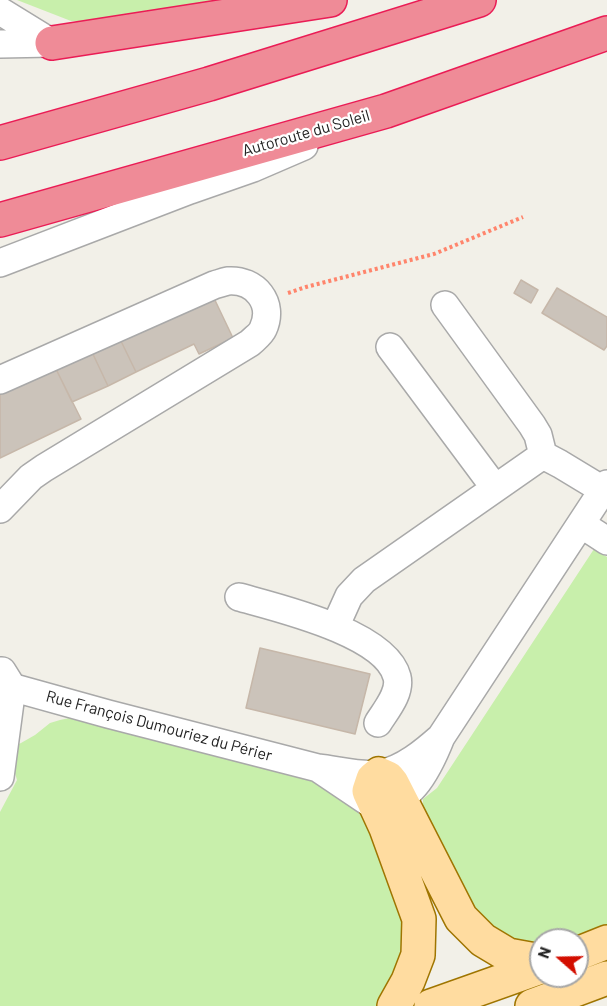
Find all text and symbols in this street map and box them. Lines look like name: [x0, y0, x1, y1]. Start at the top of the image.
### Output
street label: Autoroute du Soleil: [240, 106, 372, 160]
street label: Rue François Dumouriez du Périer: [44, 687, 274, 765]
north arrow: [529, 928, 589, 988]
text: N: [533, 944, 554, 961]

